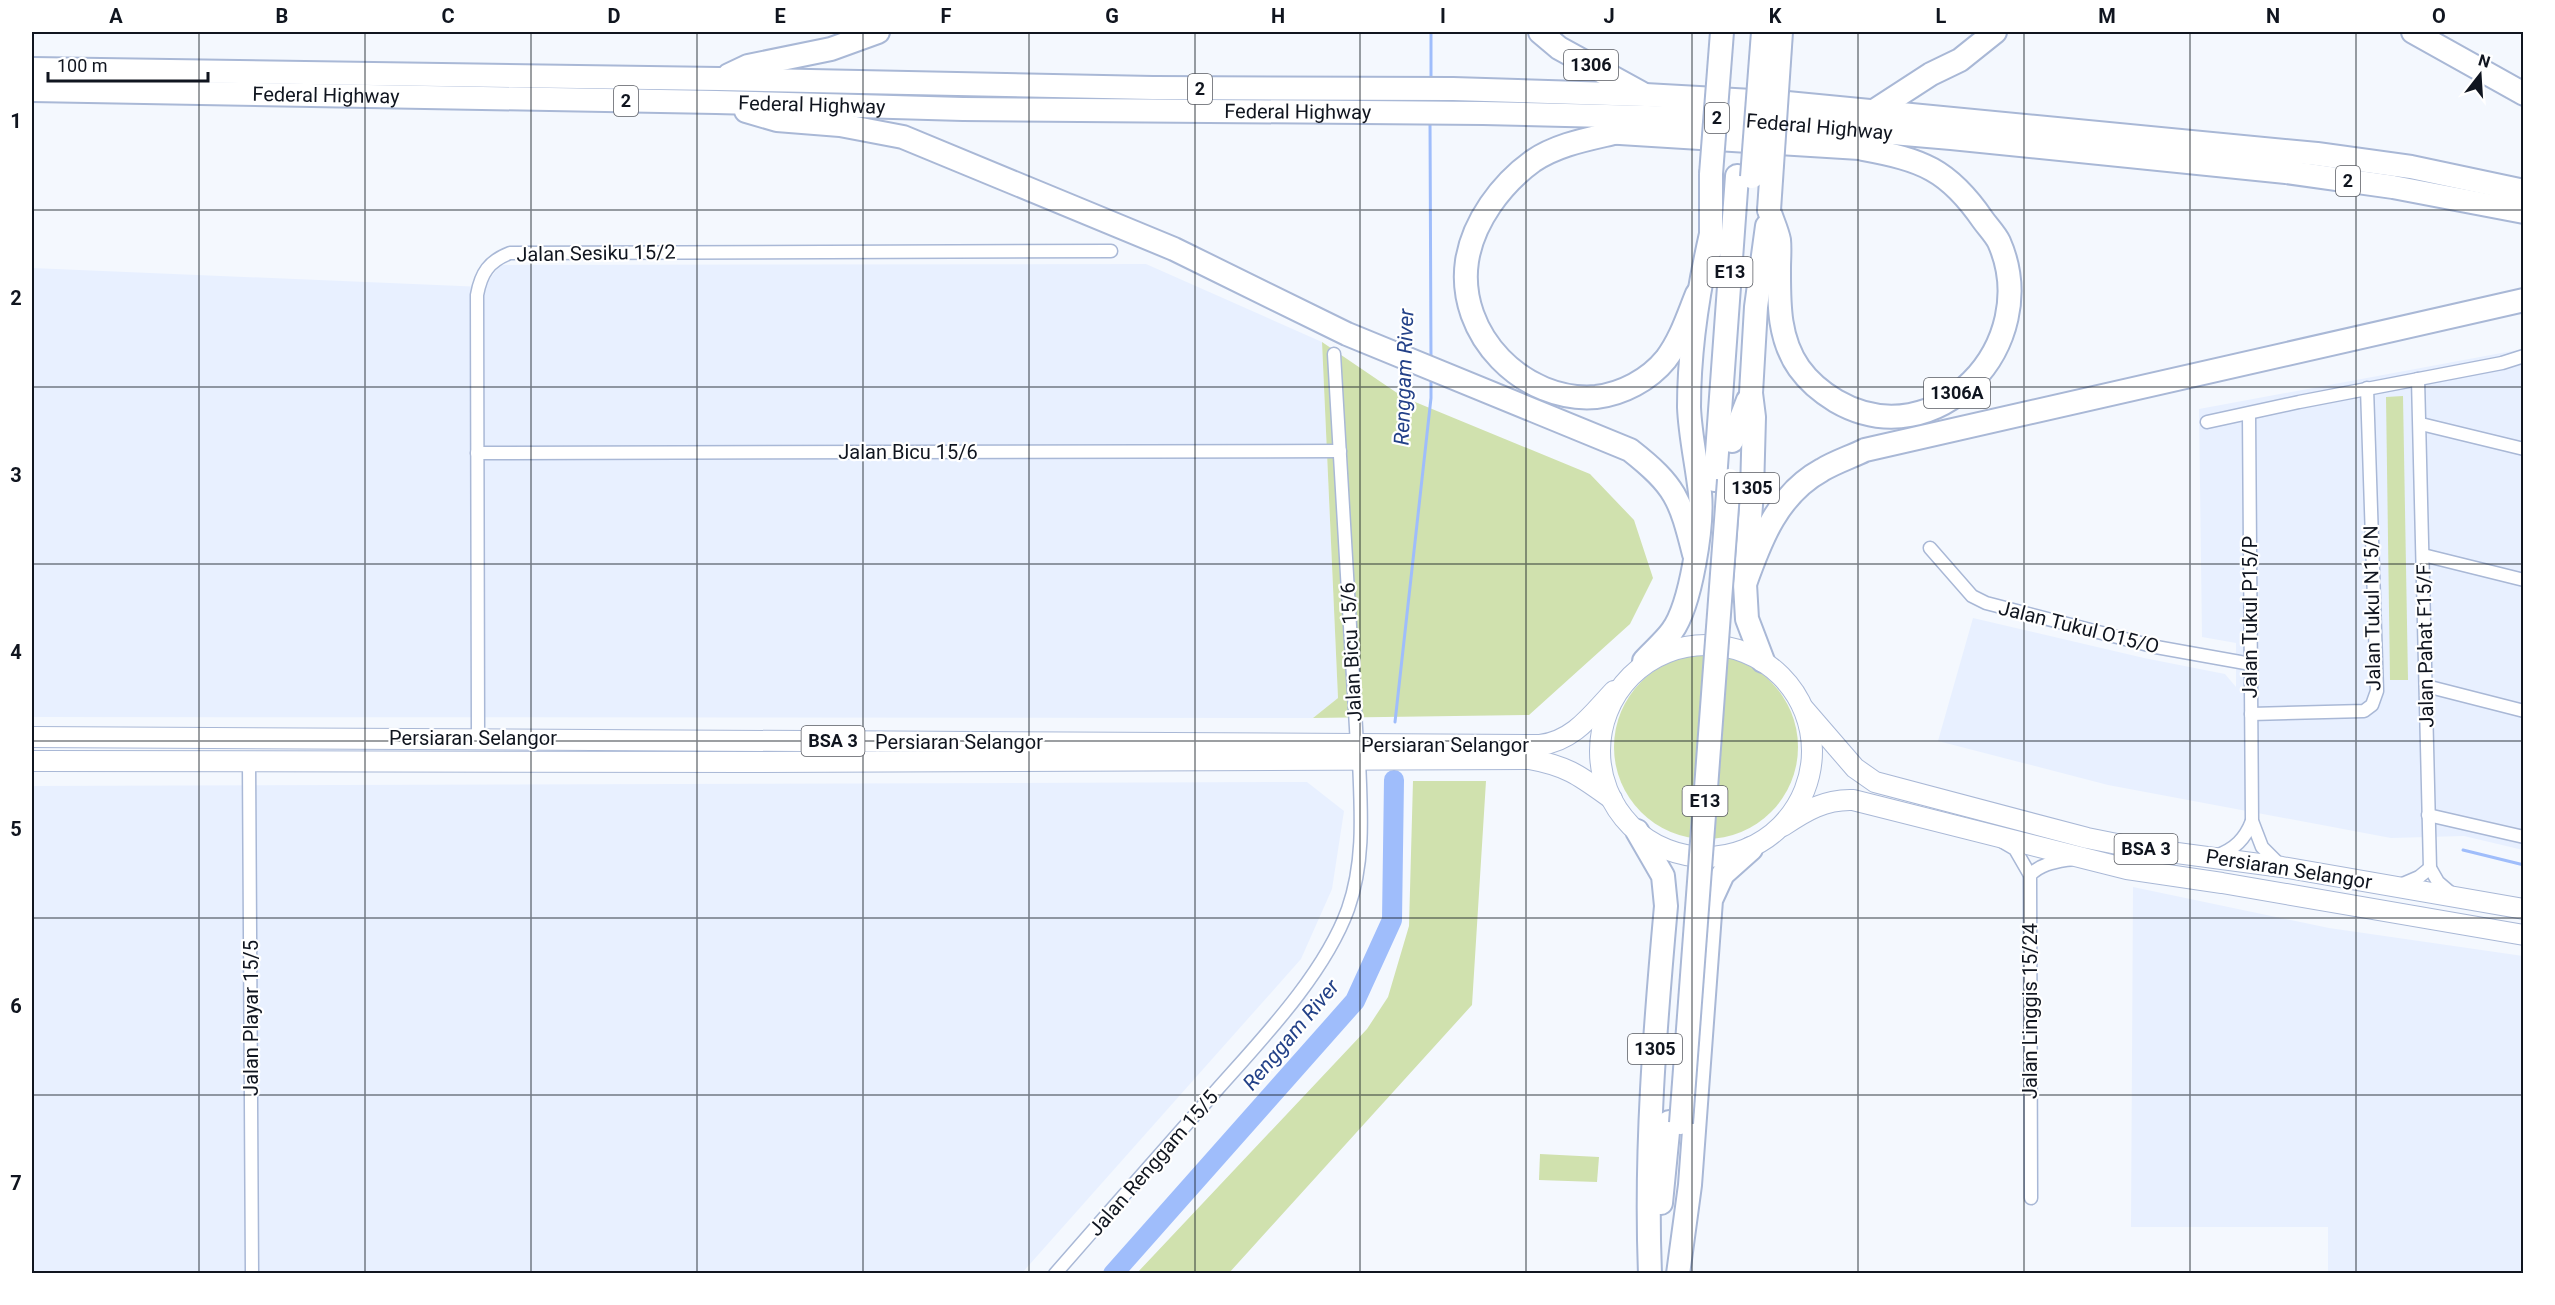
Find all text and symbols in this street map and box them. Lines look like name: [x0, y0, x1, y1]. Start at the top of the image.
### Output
text: A: [109, 4, 123, 28]
text: B: [276, 4, 288, 28]
text: C: [441, 4, 455, 28]
text: D: [608, 4, 621, 28]
text: E: [774, 4, 786, 28]
text: F: [941, 4, 952, 28]
text: G: [1105, 4, 1119, 28]
text: H: [1271, 4, 1285, 28]
text: I: [1440, 4, 1446, 28]
text: J: [1603, 4, 1615, 28]
text: K: [1769, 4, 1782, 28]
text: L: [1936, 4, 1947, 28]
text: M: [2098, 4, 2116, 28]
text: N: [2266, 4, 2280, 28]
text: O: [2432, 4, 2446, 28]
scale bar: [48, 45, 208, 83]
north arrow: [2450, 45, 2510, 105]
road number: 1306: [1564, 50, 1618, 80]
text: N: [2476, 50, 2492, 72]
text: 100 m: [57, 55, 108, 76]
road number: 2: [1188, 74, 1212, 104]
street label: Federal Highway: [252, 82, 400, 108]
road number: 2: [614, 86, 638, 116]
street label: Federal Highway: [738, 91, 886, 119]
street label: Federal Highway: [1224, 99, 1372, 124]
road number: 2: [1705, 103, 1729, 133]
street label: Federal Highway: [1745, 108, 1894, 145]
text: 1: [10, 109, 22, 133]
road number: 2: [2336, 166, 2360, 196]
street label: Jalan Sesiku 15/2: [516, 240, 676, 266]
road number: E13: [1708, 257, 1752, 287]
text: 2: [10, 286, 22, 310]
water label: Renggam River: [1390, 307, 1418, 446]
road number: 1306A: [1924, 378, 1990, 408]
street label: Jalan Bicu 15/6: [838, 440, 978, 464]
text: 3: [10, 463, 22, 487]
road number: 1305: [1725, 473, 1779, 503]
street label: Jalan Tukul N15/N: [2359, 525, 2385, 691]
street label: Jalan Tukul P15/P: [2238, 536, 2262, 698]
street label: Jalan Pahat F15/F: [2412, 564, 2438, 728]
street label: Jalan Bicu 15/6: [1335, 582, 1367, 722]
street label: Jalan Tukul O15/O: [1996, 595, 2162, 659]
text: 4: [10, 640, 22, 664]
street label: Persiaran Selangor: [389, 726, 557, 750]
road number: BSA 3: [802, 726, 864, 756]
street label: Persiaran Selangor: [875, 730, 1043, 754]
street label: Persiaran Selangor: [1361, 733, 1529, 757]
road number: E13: [1682, 786, 1728, 816]
text: 5: [10, 817, 22, 841]
road number: BSA 3: [2114, 834, 2178, 864]
street label: Persiaran Selangor: [2204, 844, 2374, 894]
street label: Jalan Linggis 15/24: [2018, 923, 2042, 1099]
street label: Jalan Playar 15/5: [239, 940, 263, 1096]
water label: Renggam River: [1238, 974, 1345, 1095]
text: 6: [10, 994, 22, 1018]
road number: 1305: [1628, 1034, 1682, 1064]
street label: Jalan Renggam 15/5: [1083, 1085, 1223, 1241]
text: 7: [10, 1171, 22, 1195]

